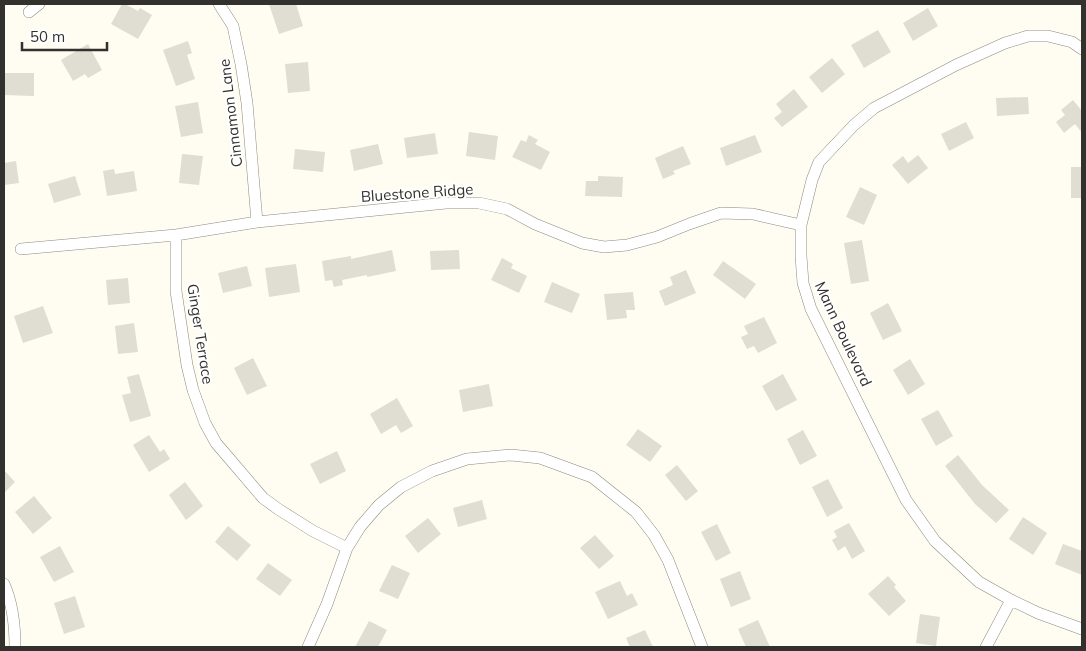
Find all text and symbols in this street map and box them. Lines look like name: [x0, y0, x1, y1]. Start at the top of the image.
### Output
scale bar: [22, 20, 108, 52]
text: 50 m: [30, 27, 65, 46]
street label: Cinnamon Lane: [214, 58, 247, 168]
street label: Bluestone Ridge: [360, 179, 474, 206]
street label: Mann Boulevard: [811, 278, 876, 389]
street label: Ginger Terrace: [183, 282, 218, 385]

